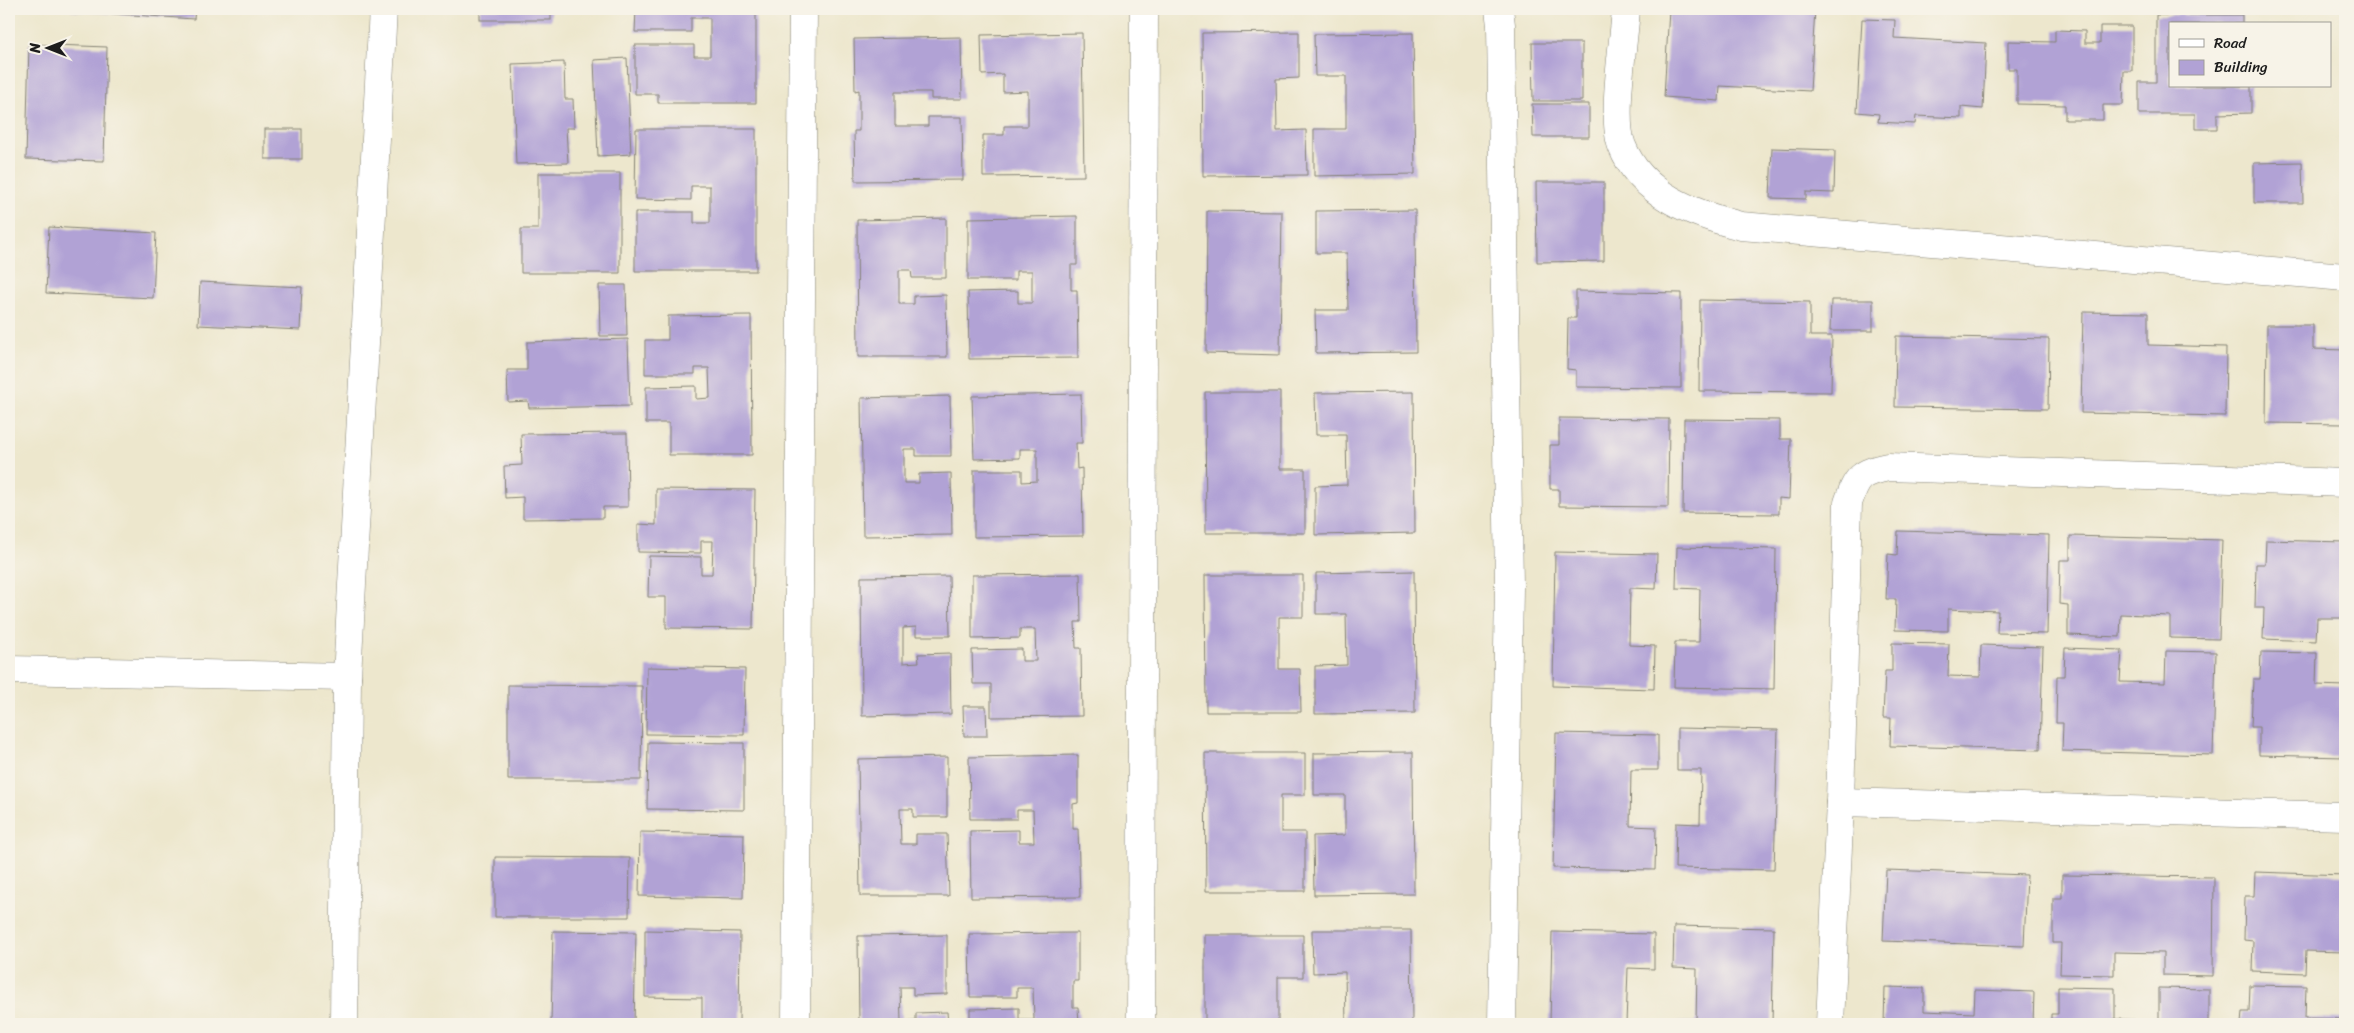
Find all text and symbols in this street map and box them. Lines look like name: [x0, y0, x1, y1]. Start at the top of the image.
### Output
north arrow: [22, 22, 72, 72]
legend: [2169, 22, 2332, 88]
text: Road: [2214, 30, 2247, 56]
text: N: [23, 43, 48, 54]
text: Building: [2214, 54, 2268, 80]

